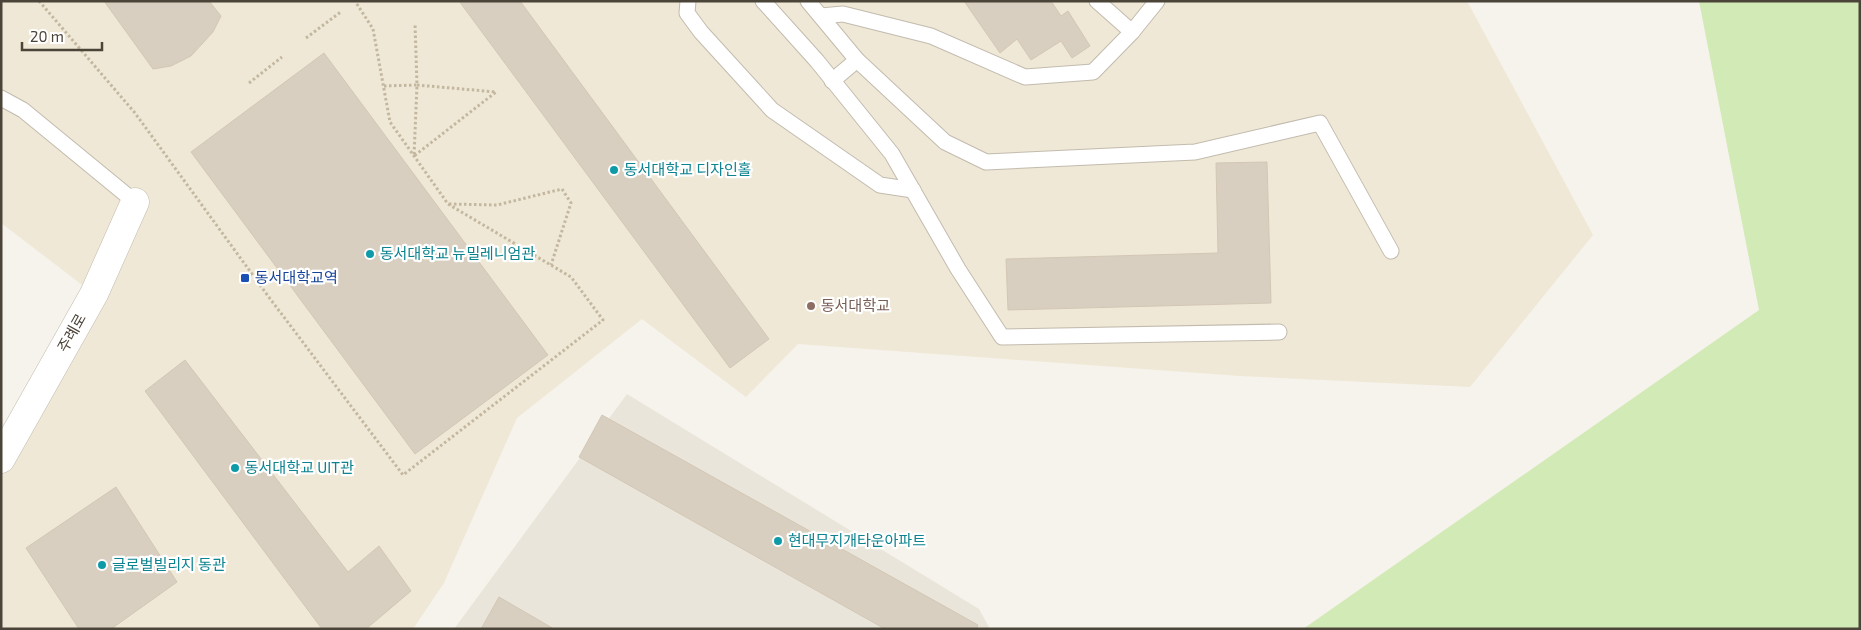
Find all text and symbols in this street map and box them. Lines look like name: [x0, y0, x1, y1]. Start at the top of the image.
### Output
scale bar: [22, 20, 102, 52]
text: 20 m: [30, 27, 64, 45]
place label: 동서대학교 디자인홀: [624, 160, 752, 178]
marker: 동서대학교 디자인홀: [608, 164, 620, 176]
place label: 동서대학교 뉴밀레니엄관: [380, 244, 535, 262]
marker: 동서대학교 뉴밀레니엄관: [364, 248, 376, 260]
place label: 동서대학교역: [255, 268, 338, 286]
marker: 동서대학교역: [239, 272, 251, 284]
place label: 동서대학교: [821, 296, 890, 314]
marker: 동서대학교: [805, 300, 817, 312]
street label: 주례로: [53, 310, 89, 355]
place label: 동서대학교 UIT관: [245, 458, 354, 476]
marker: 동서대학교 UIT관: [229, 462, 241, 474]
place label: 현대무지개타운아파트: [788, 531, 926, 549]
marker: 현대무지개타운아파트: [772, 535, 784, 547]
place label: 글로벌빌리지 동관: [112, 555, 226, 573]
marker: 글로벌빌리지 동관: [96, 559, 108, 571]

